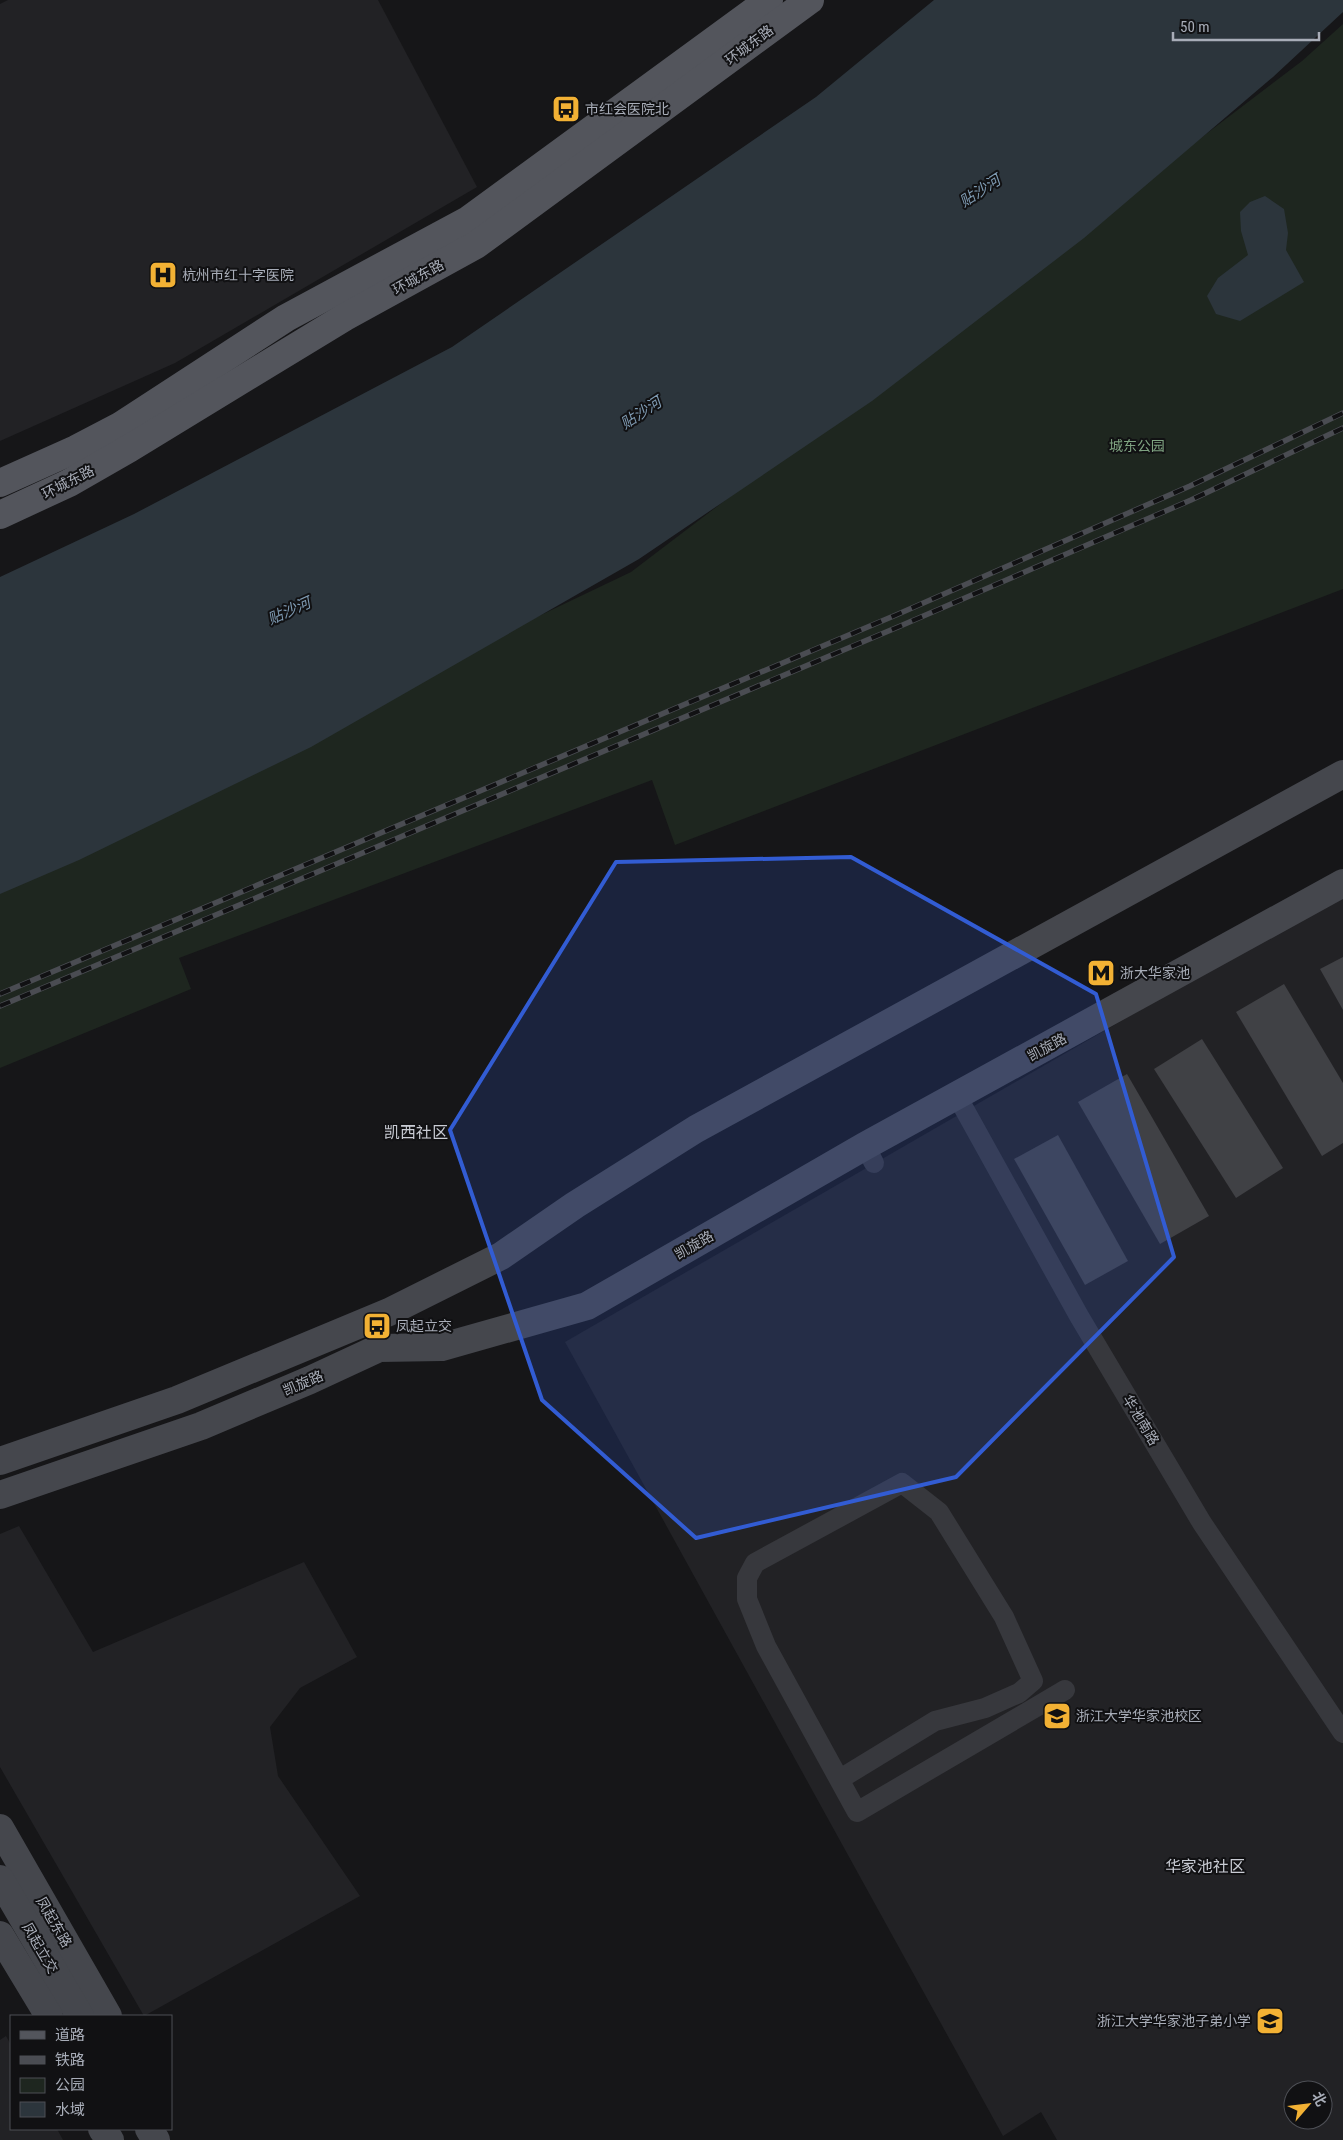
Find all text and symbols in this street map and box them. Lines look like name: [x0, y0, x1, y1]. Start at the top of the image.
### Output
scale bar: [1173, 10, 1319, 42]
text: 50 m: [1180, 18, 1210, 36]
street label: 环城东路: [722, 22, 776, 68]
bus stop icon: 市红会医院北: [551, 94, 581, 124]
place label: 市红会医院北: [585, 101, 669, 117]
water label: 贴沙河: [956, 170, 1006, 211]
street label: 环城东路: [390, 256, 446, 298]
hospital icon: 杭州市红十字医院: [148, 260, 178, 290]
place label: 杭州市红十字医院: [182, 267, 294, 283]
water label: 贴沙河: [617, 392, 667, 433]
park label: 城东公园: [1109, 438, 1165, 454]
street label: 环城东路: [39, 462, 97, 502]
water label: 贴沙河: [265, 592, 316, 628]
metro station icon: 浙大华家池: [1086, 958, 1116, 988]
place label: 浙大华家池: [1120, 965, 1190, 981]
street label: 凯旋路: [1025, 1030, 1069, 1064]
district label: 凯西社区: [384, 1123, 448, 1142]
street label: 凯旋路: [672, 1228, 716, 1262]
bus stop icon: 凤起立交: [362, 1311, 392, 1341]
place label: 凤起立交: [396, 1318, 452, 1334]
street label: 凯旋路: [281, 1367, 325, 1399]
street label: 华池南路: [1120, 1392, 1162, 1448]
school or university icon: 浙江大学华家池校区: [1042, 1701, 1072, 1731]
place label: 浙江大学华家池校区: [1076, 1708, 1202, 1724]
district label: 华家池社区: [1165, 1857, 1245, 1876]
street label: 凤起东路: [33, 1894, 75, 1950]
street label: 凤起立交: [19, 1920, 61, 1976]
school or university icon: 浙江大学华家池子弟小学: [1255, 2006, 1285, 2036]
place label: 浙江大学华家池子弟小学: [1097, 2013, 1251, 2029]
legend: [10, 2015, 172, 2130]
text: 道路: [55, 2026, 85, 2044]
text: 铁路: [55, 2051, 85, 2069]
text: 公园: [55, 2076, 85, 2094]
north arrow: [1283, 2080, 1333, 2130]
text: 北: [1309, 2089, 1330, 2109]
text: 水域: [55, 2101, 85, 2119]

